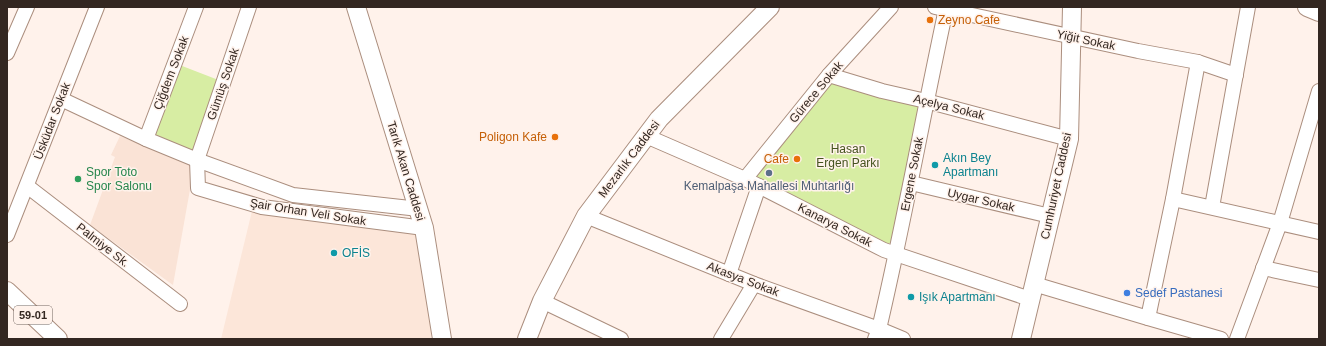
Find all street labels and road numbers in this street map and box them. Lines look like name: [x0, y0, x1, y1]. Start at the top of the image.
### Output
street label: Yiğit Sokak: [1055, 27, 1118, 53]
street label: Çiğdem Sokak: [150, 33, 192, 112]
street label: Gümüş Sokak: [204, 45, 242, 122]
street label: Gürece Sokak: [786, 58, 846, 126]
street label: Üsküdar Sokak: [31, 80, 73, 161]
street label: Açelya Sokak: [912, 91, 987, 123]
street label: Mezarlık Caddesi: [596, 118, 662, 200]
street label: Tarık Akan Caddesi: [384, 120, 428, 222]
street label: Cumhuriyet Caddesi: [1038, 131, 1074, 241]
street label: Ergene Sokak: [898, 135, 926, 212]
street label: Uygar Sokak: [946, 185, 1017, 215]
street label: Şair Orhan Veli Sokak: [249, 196, 368, 228]
street label: Kanarya Sokak: [796, 200, 875, 250]
street label: Palmiye Sk.: [74, 220, 132, 270]
street label: Akasya Sokak: [705, 259, 782, 300]
road number: 59-01: [14, 306, 52, 324]

